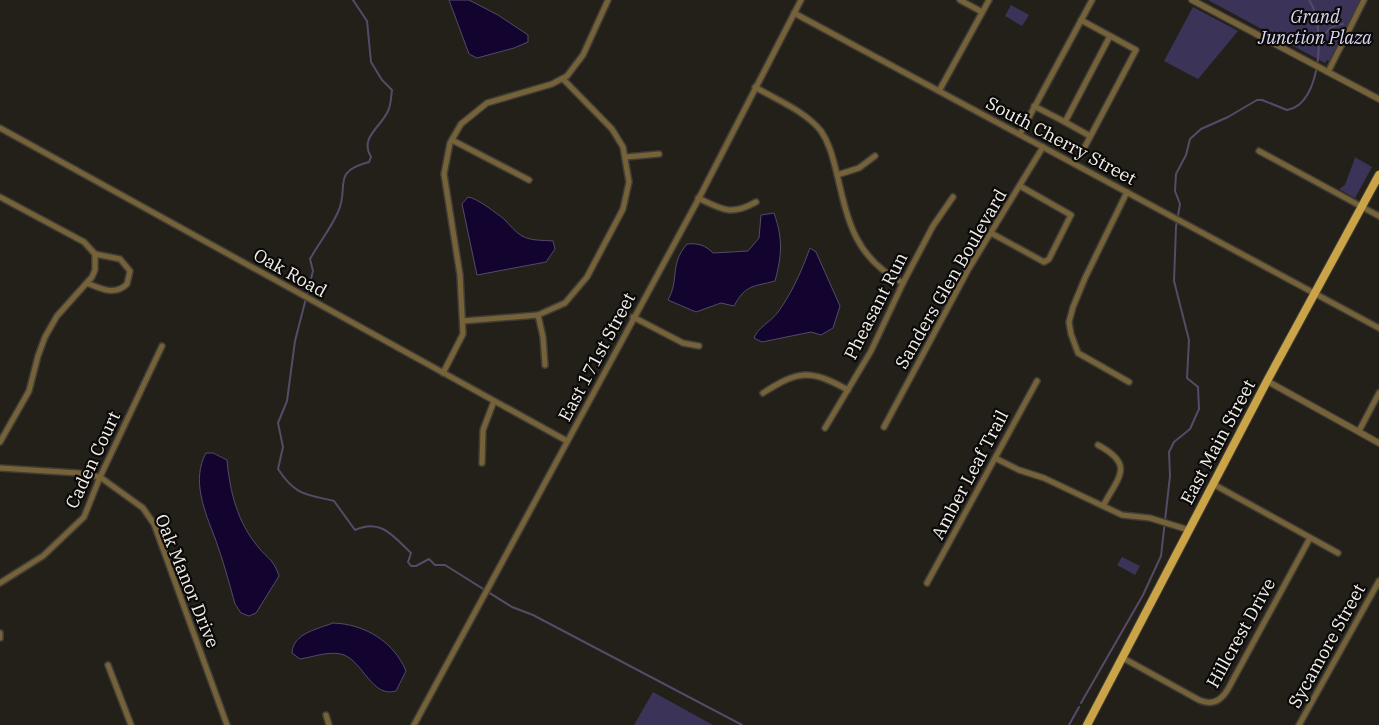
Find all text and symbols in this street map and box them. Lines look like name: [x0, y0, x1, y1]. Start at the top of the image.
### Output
park label: Grand Junction Plaza: [1257, 5, 1372, 49]
street label: South Cherry Street: [982, 91, 1140, 190]
street label: Sanders Glen Boulevard: [890, 185, 1011, 373]
street label: Oak Road: [250, 243, 331, 302]
street label: Pheasant Run: [839, 248, 912, 363]
street label: East 171st Street: [553, 288, 640, 425]
street label: East Main Street: [1175, 375, 1260, 508]
street label: Amber Leaf Trail: [926, 406, 1013, 543]
street label: Caden Court: [60, 407, 125, 512]
street label: Oak Manor Drive: [150, 511, 225, 651]
street label: Hillcrest Drive: [1201, 574, 1280, 692]
street label: Sycamore Street: [1283, 580, 1370, 712]

